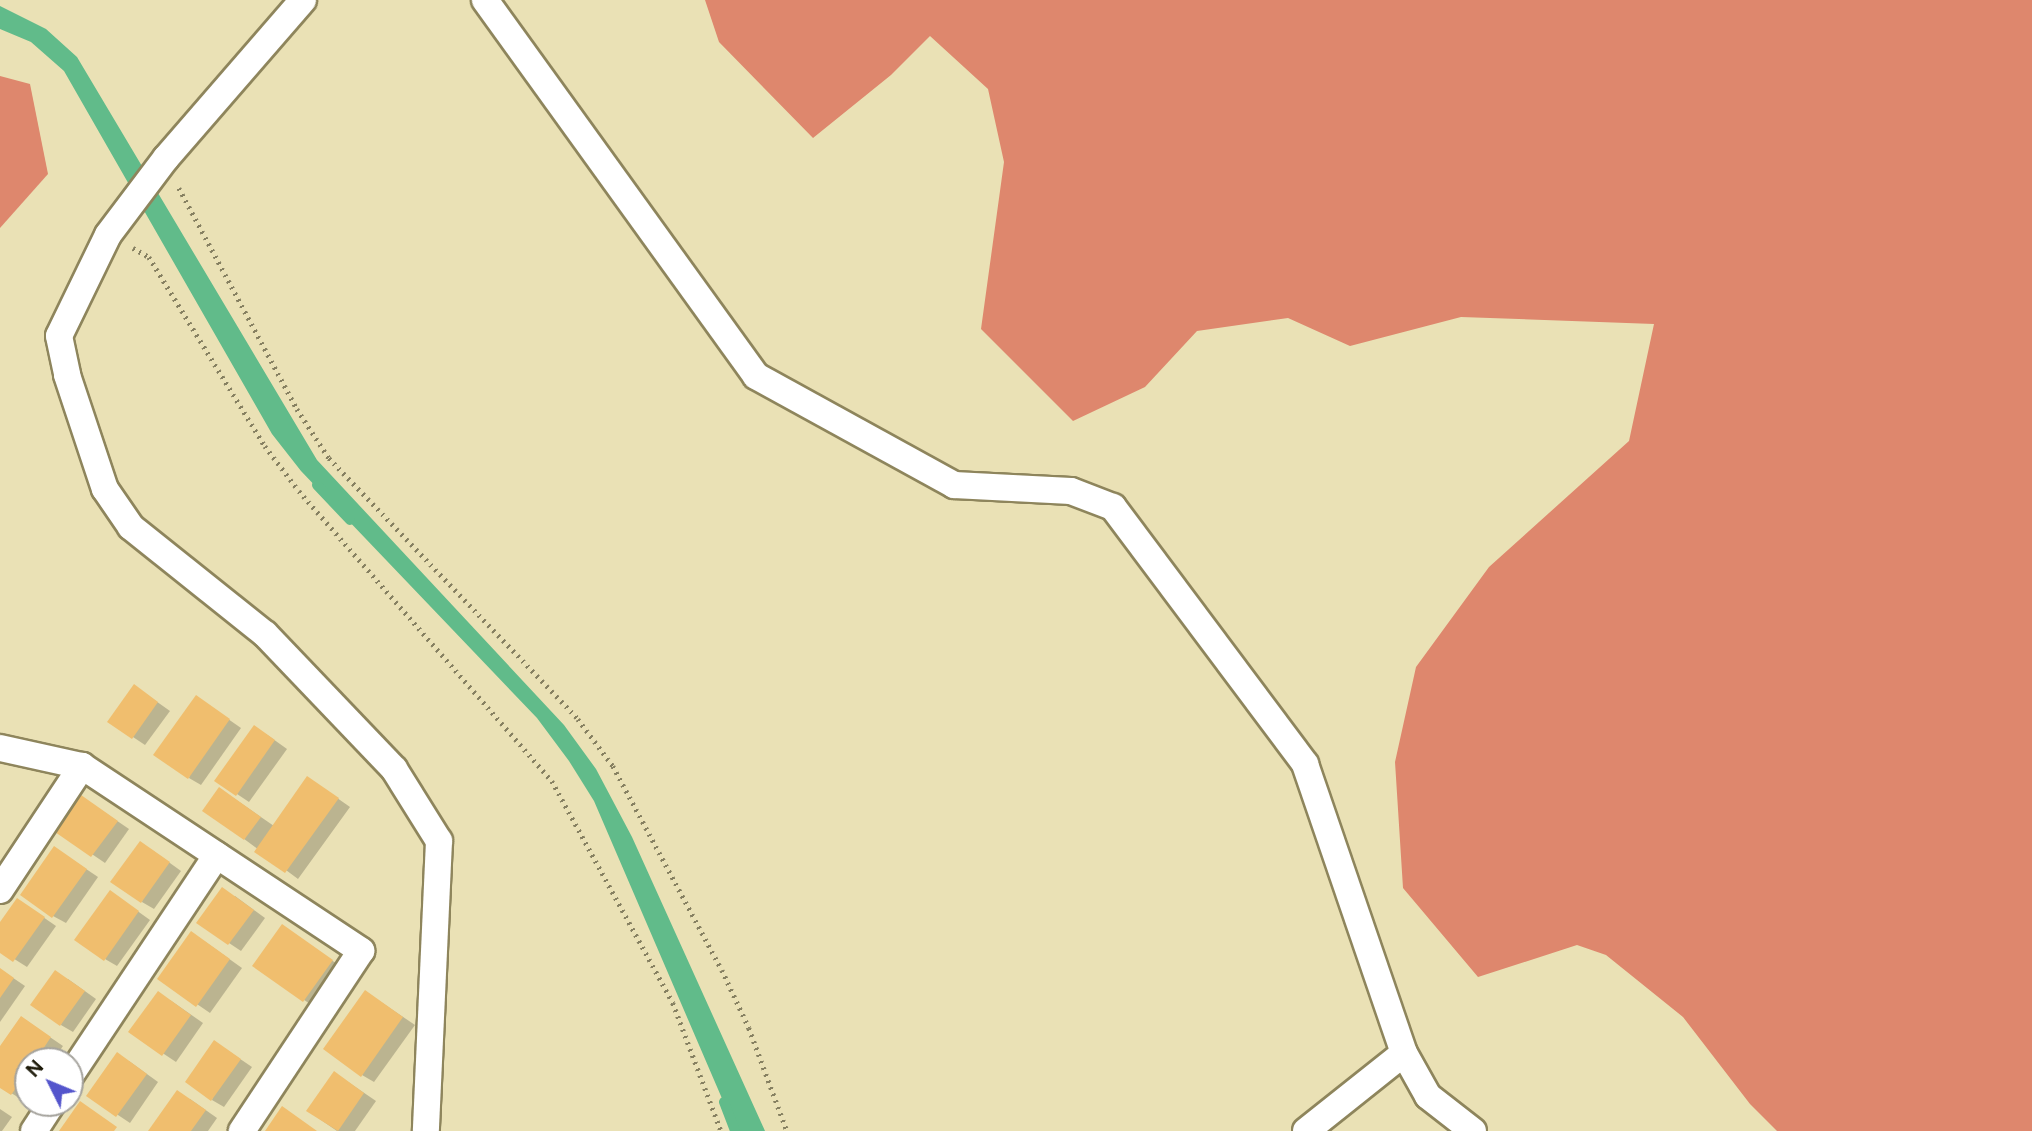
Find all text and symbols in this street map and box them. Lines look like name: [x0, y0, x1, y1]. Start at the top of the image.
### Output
north arrow: [14, 1047, 84, 1117]
text: N: [21, 1055, 48, 1082]

